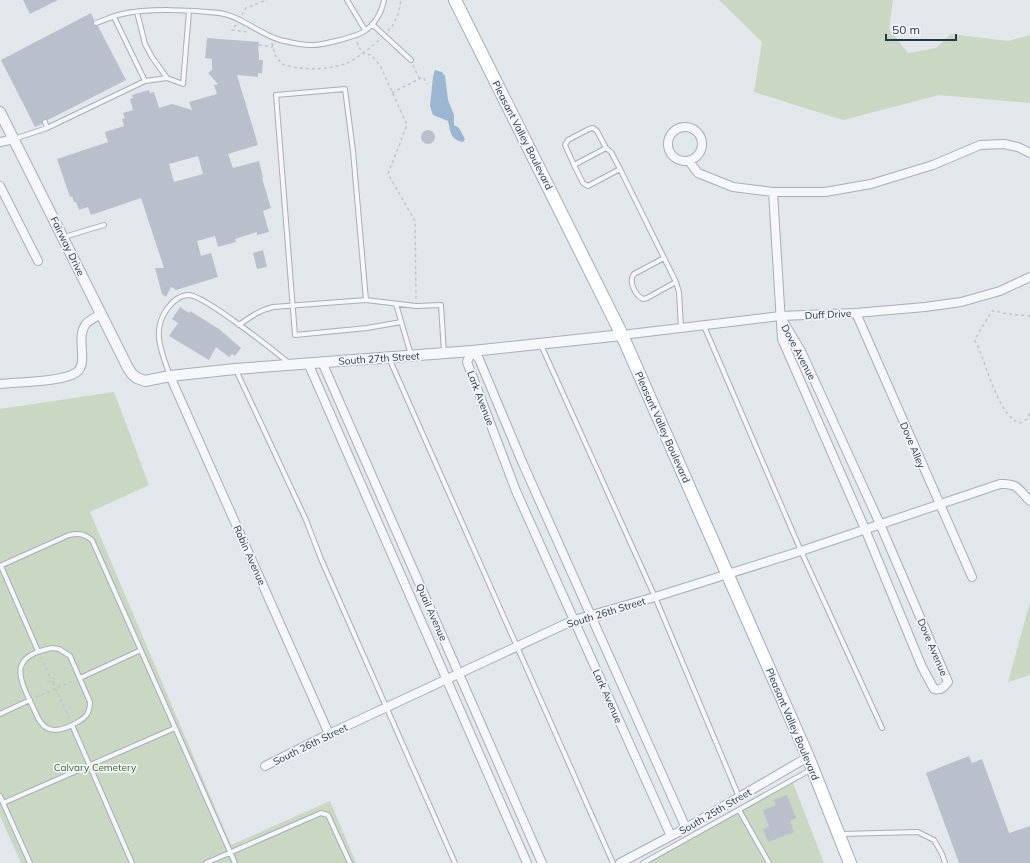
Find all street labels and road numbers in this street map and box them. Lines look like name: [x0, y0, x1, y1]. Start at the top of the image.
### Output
street label: Pleasant Valley Boulevard: [489, 79, 556, 192]
street label: Fairway Drive: [48, 214, 87, 278]
street label: Duff Drive: [804, 307, 852, 322]
street label: Dove Avenue: [778, 322, 819, 382]
street label: South 27th Street: [338, 349, 421, 368]
street label: Lark Avenue: [464, 369, 497, 427]
street label: Pleasant Valley Boulevard: [632, 369, 693, 485]
street label: Dove Alley: [897, 420, 928, 471]
street label: Robin Avenue: [231, 523, 269, 587]
street label: Quail Avenue: [413, 581, 450, 643]
street label: South 26th Street: [565, 594, 647, 631]
street label: Dove Avenue: [915, 616, 950, 678]
street label: Pleasant Valley Boulevard: [763, 666, 822, 782]
street label: Lark Avenue: [590, 667, 625, 725]
street label: South 26th Street: [271, 721, 350, 768]
street label: South 25th Street: [677, 785, 754, 837]

